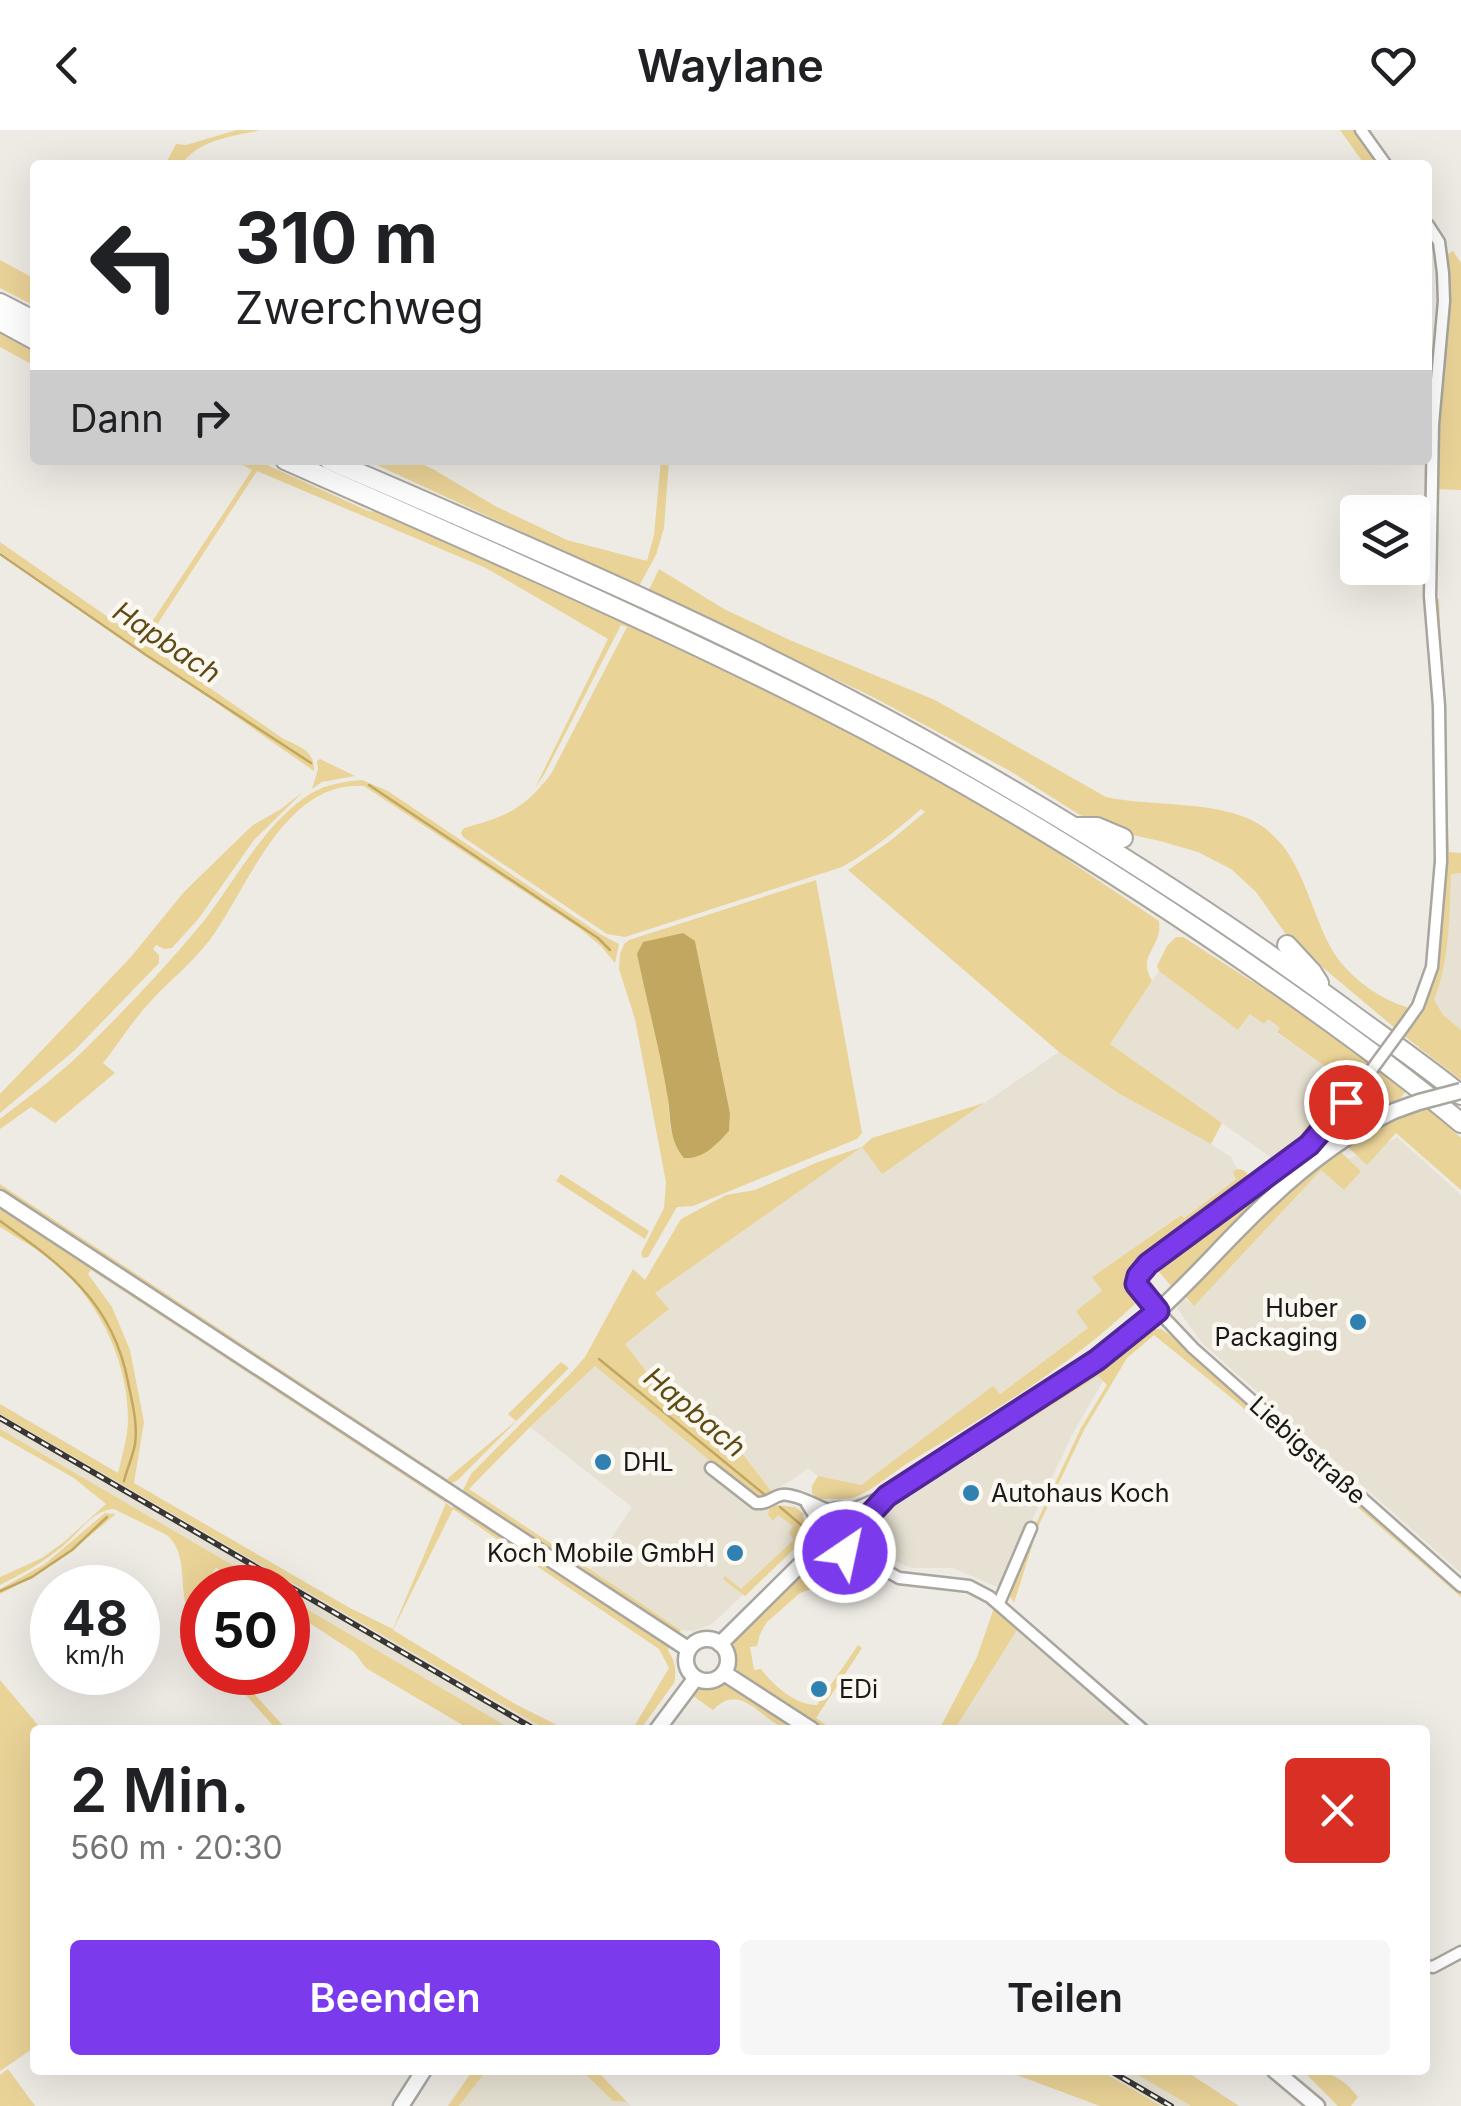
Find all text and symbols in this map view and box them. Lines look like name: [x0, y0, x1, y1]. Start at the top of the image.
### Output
icon: back: [40, 38, 95, 93]
text: Waylane: [637, 38, 824, 93]
icon: heart: [1366, 38, 1421, 93]
text: 310 m: [235, 195, 438, 280]
icon: left: [70, 200, 200, 330]
text: Zwerchweg: [235, 280, 484, 335]
icon: right: [184, 390, 239, 445]
text: Dann: [70, 395, 164, 441]
map controls: [1340, 495, 1430, 585]
button: layers: [1340, 495, 1430, 585]
water label: Hapbach: [107, 594, 227, 690]
pin: [1304, 1060, 1389, 1145]
icon: arrive: [1319, 1075, 1374, 1130]
place label: Huber Packaging: [1214, 1293, 1338, 1352]
marker: Huber Packaging: [1347, 1311, 1369, 1333]
water label: Hapbach: [637, 1360, 753, 1464]
street label: Liebigstraße: [1244, 1390, 1372, 1510]
place label: DHL: [623, 1447, 674, 1477]
marker: DHL: [592, 1451, 614, 1473]
place label: Autohaus Koch: [991, 1478, 1170, 1508]
marker: Autohaus Koch: [960, 1482, 982, 1504]
position arrow: [793, 1500, 897, 1604]
place label: Koch Mobile GmbH: [487, 1538, 715, 1568]
marker: Koch Mobile GmbH: [724, 1542, 746, 1564]
speed limit sign: 50: [180, 1565, 310, 1695]
text: 48: [62, 1588, 128, 1648]
text: km/h: [65, 1640, 125, 1670]
place label: EDi: [839, 1674, 878, 1704]
marker: EDi: [808, 1678, 830, 1700]
text: 2 Min.: [70, 1754, 249, 1826]
button: close: [1285, 1758, 1390, 1863]
text: 560 m · 20:30: [70, 1828, 283, 1867]
button: Beenden: [70, 1940, 720, 2055]
button: Teilen: [740, 1940, 1390, 2055]

